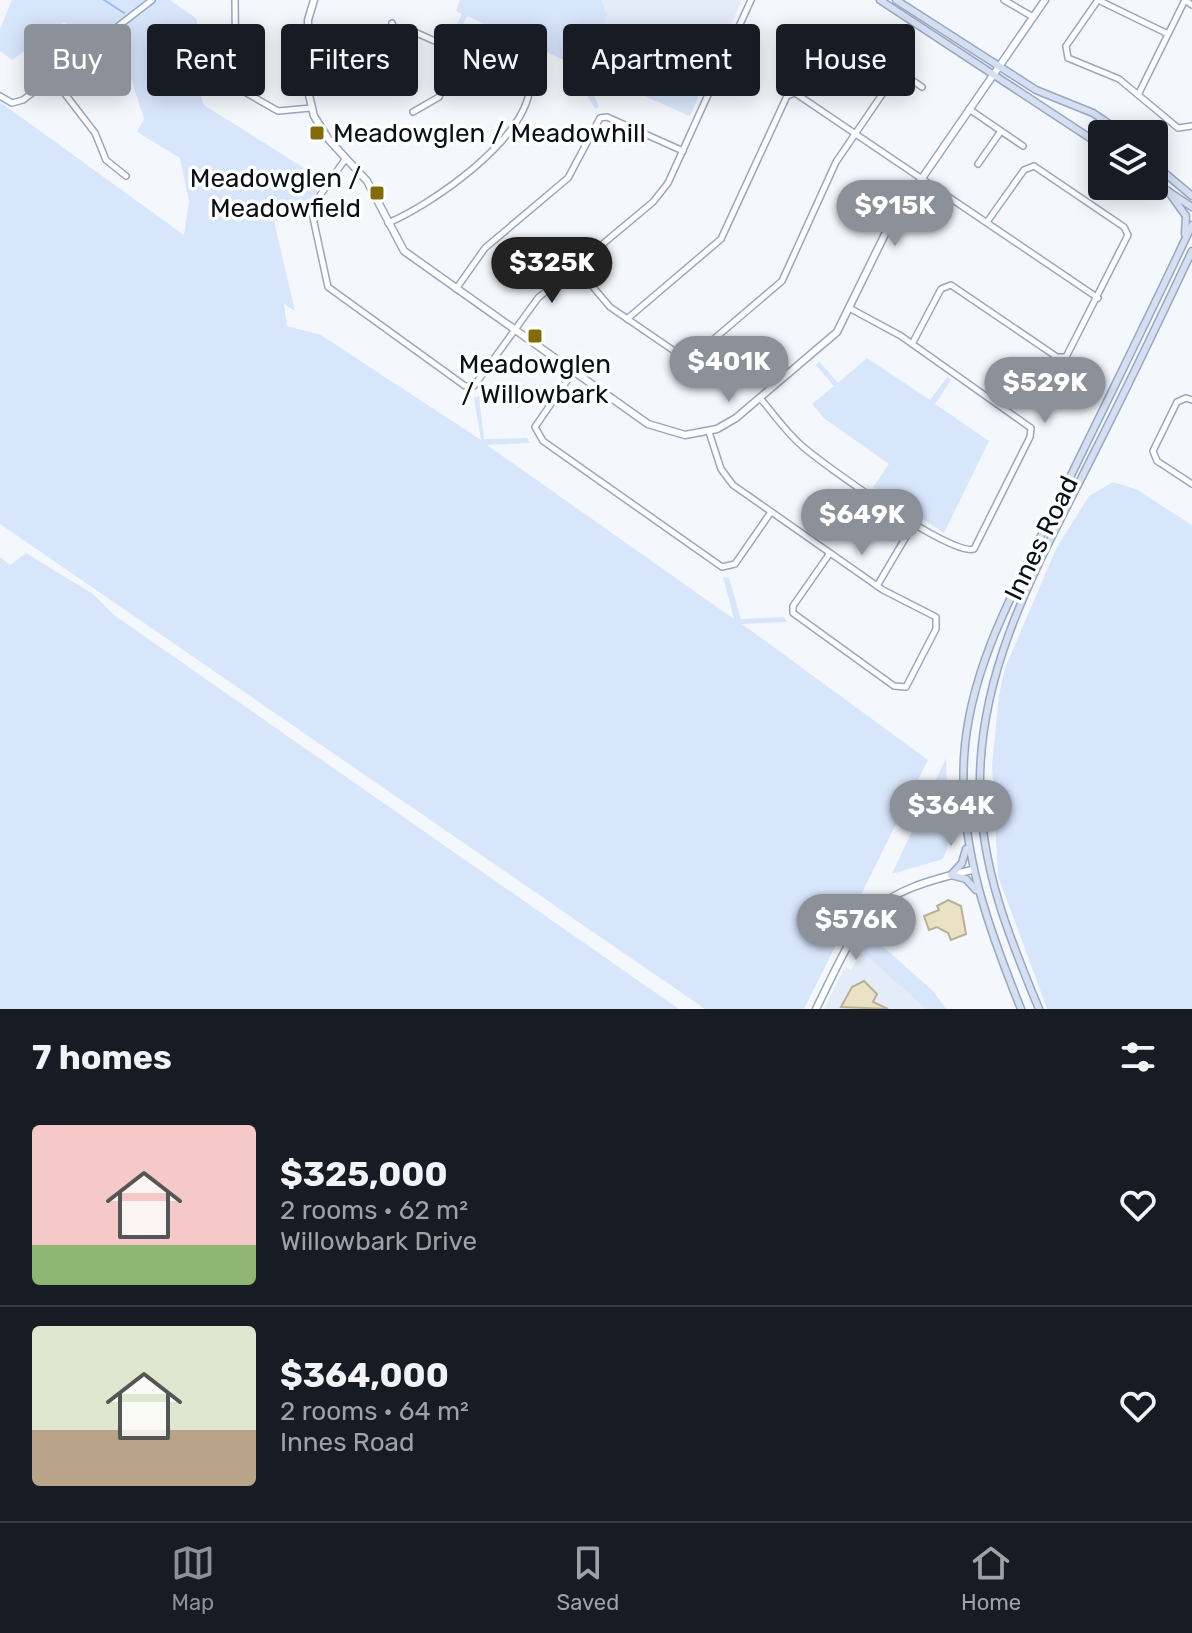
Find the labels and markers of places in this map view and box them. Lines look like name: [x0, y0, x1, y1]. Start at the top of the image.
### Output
place label: Meadowglen / Meadowhill: [333, 118, 646, 149]
marker: Meadowglen / Meadowhill: [308, 124, 326, 142]
place label: Meadowglen / Meadowfield: [190, 163, 361, 224]
pin: $915K: [839, 180, 951, 248]
marker: Meadowglen / Meadowfield: [368, 184, 386, 202]
pin: $325K: [496, 237, 608, 305]
marker: Meadowglen / Willowbark: [526, 327, 544, 345]
pin: $401K: [673, 336, 785, 404]
place label: Meadowglen / Willowbark: [459, 349, 611, 410]
pin: $529K: [989, 357, 1101, 425]
pin: $649K: [806, 489, 918, 557]
pin: $364K: [895, 780, 1007, 848]
pin: $576K: [800, 894, 912, 962]

